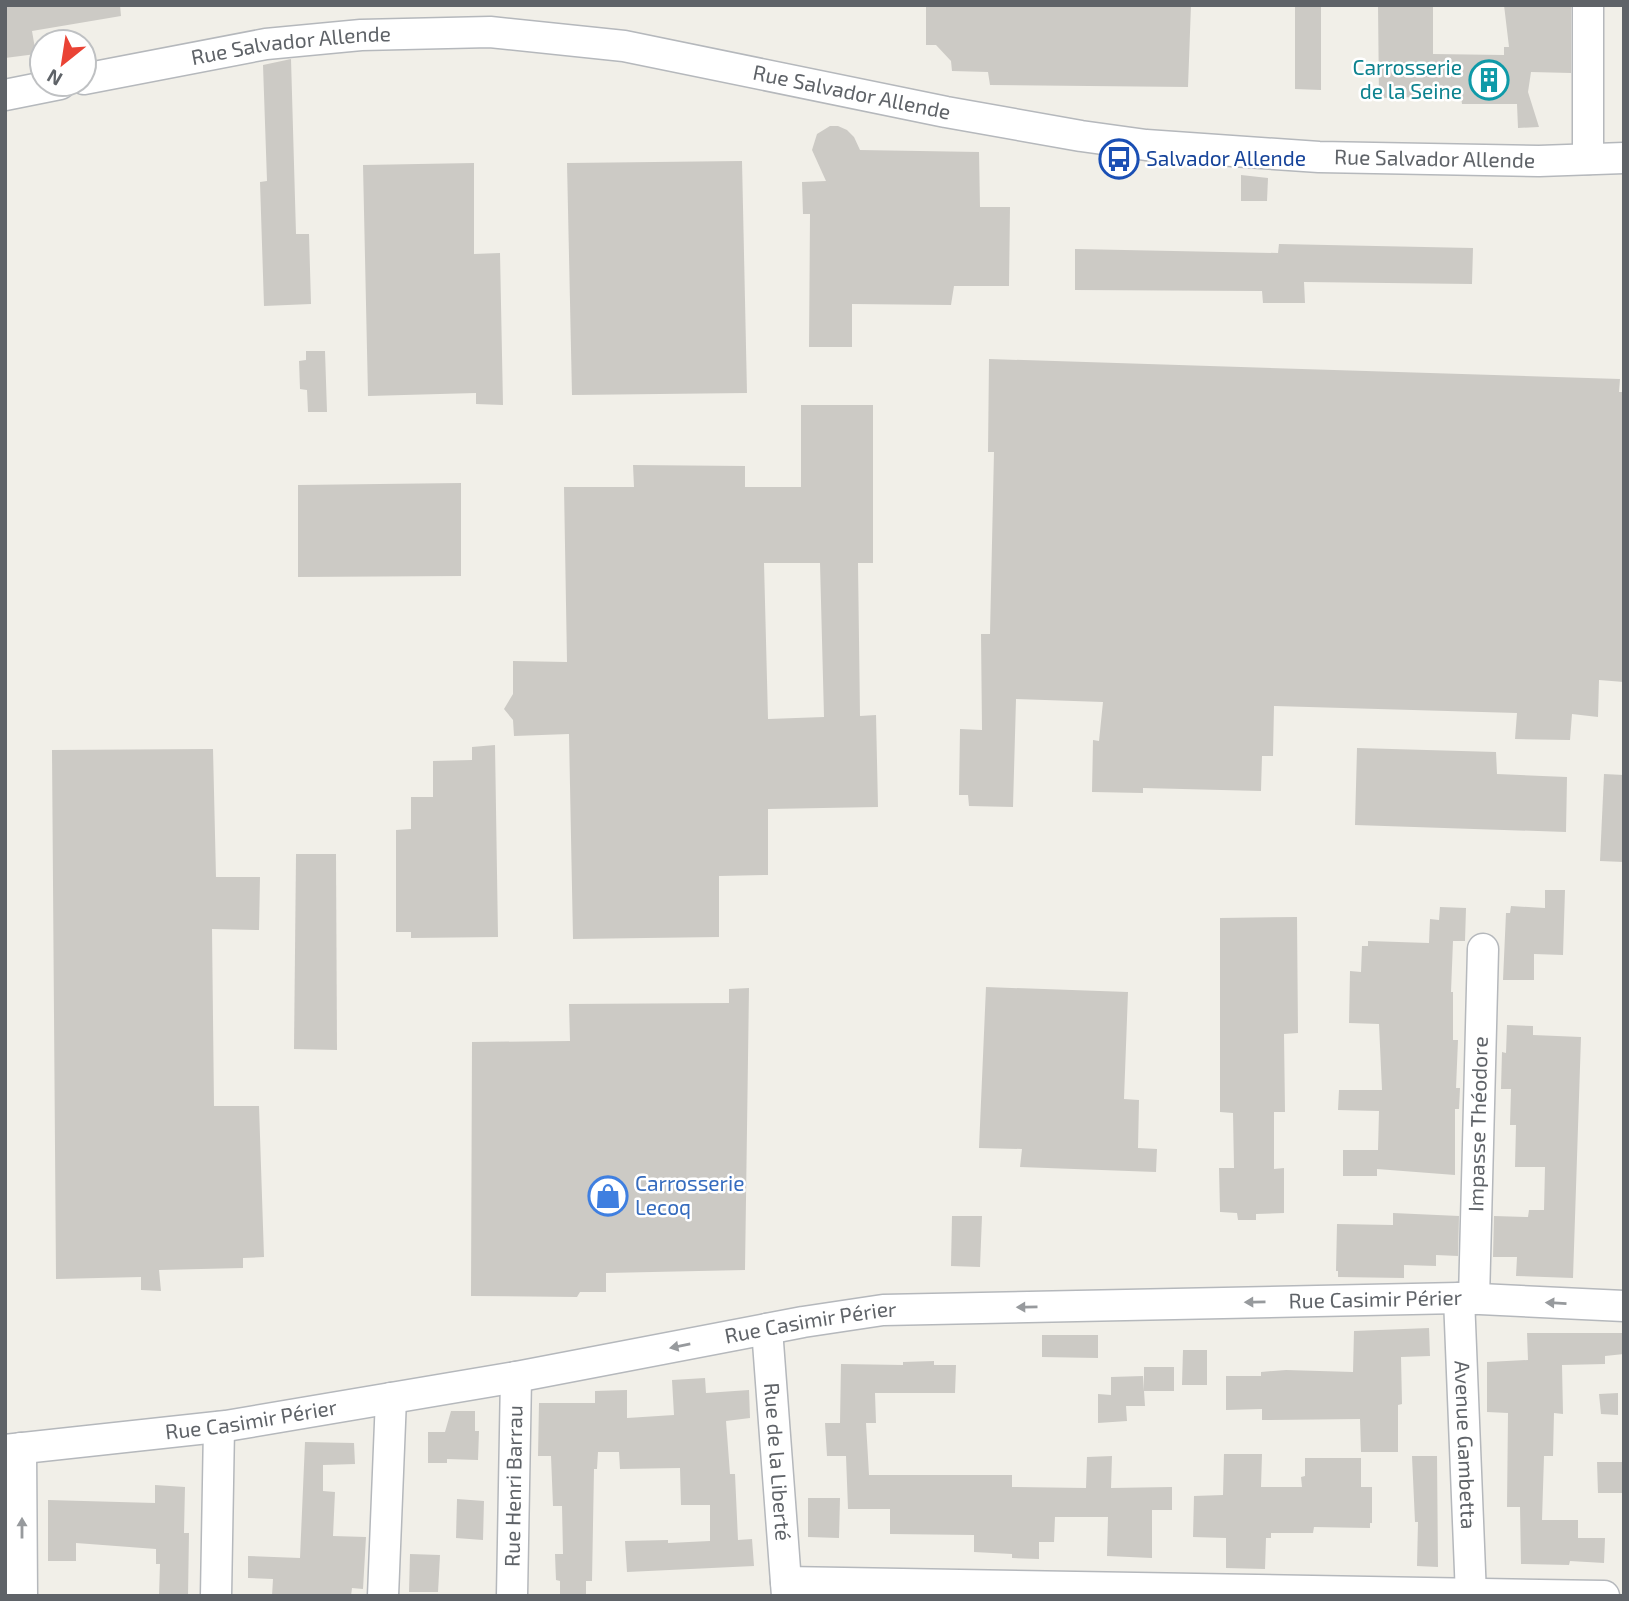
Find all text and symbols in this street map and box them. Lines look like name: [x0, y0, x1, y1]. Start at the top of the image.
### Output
street label: Rue Salvador Allende: [189, 20, 391, 69]
north arrow: [28, 28, 98, 98]
place label: Carrosserie de la Seine: [1352, 54, 1462, 103]
street label: Rue Salvador Allende: [751, 59, 953, 124]
building icon: Carrosserie de la Seine: [1468, 59, 1510, 101]
text: N: [43, 65, 66, 92]
bus stop icon: Salvador Allende: [1098, 138, 1140, 180]
street label: Rue Salvador Allende: [1334, 143, 1535, 172]
place label: Salvador Allende: [1146, 145, 1306, 170]
street label: Impasse Théodore: [1462, 1036, 1492, 1212]
place label: Carrosserie Lecoq: [635, 1170, 745, 1219]
shop icon: Carrosserie Lecoq: [587, 1175, 629, 1217]
street label: Rue Casimir Périer: [1288, 1284, 1463, 1313]
street label: Rue Casimir Périer: [722, 1295, 897, 1348]
one-way arrow: [1243, 1297, 1265, 1308]
one-way arrow: [1544, 1297, 1566, 1308]
one-way arrow: [1016, 1301, 1038, 1313]
one-way arrow: [669, 1340, 691, 1351]
street label: Avenue Gambetta: [1451, 1360, 1482, 1530]
street label: Rue de la Liberté: [760, 1382, 797, 1541]
street label: Rue Casimir Périer: [164, 1393, 339, 1444]
street label: Rue Henri Barrau: [499, 1405, 526, 1567]
one-way arrow: [16, 1516, 28, 1538]

